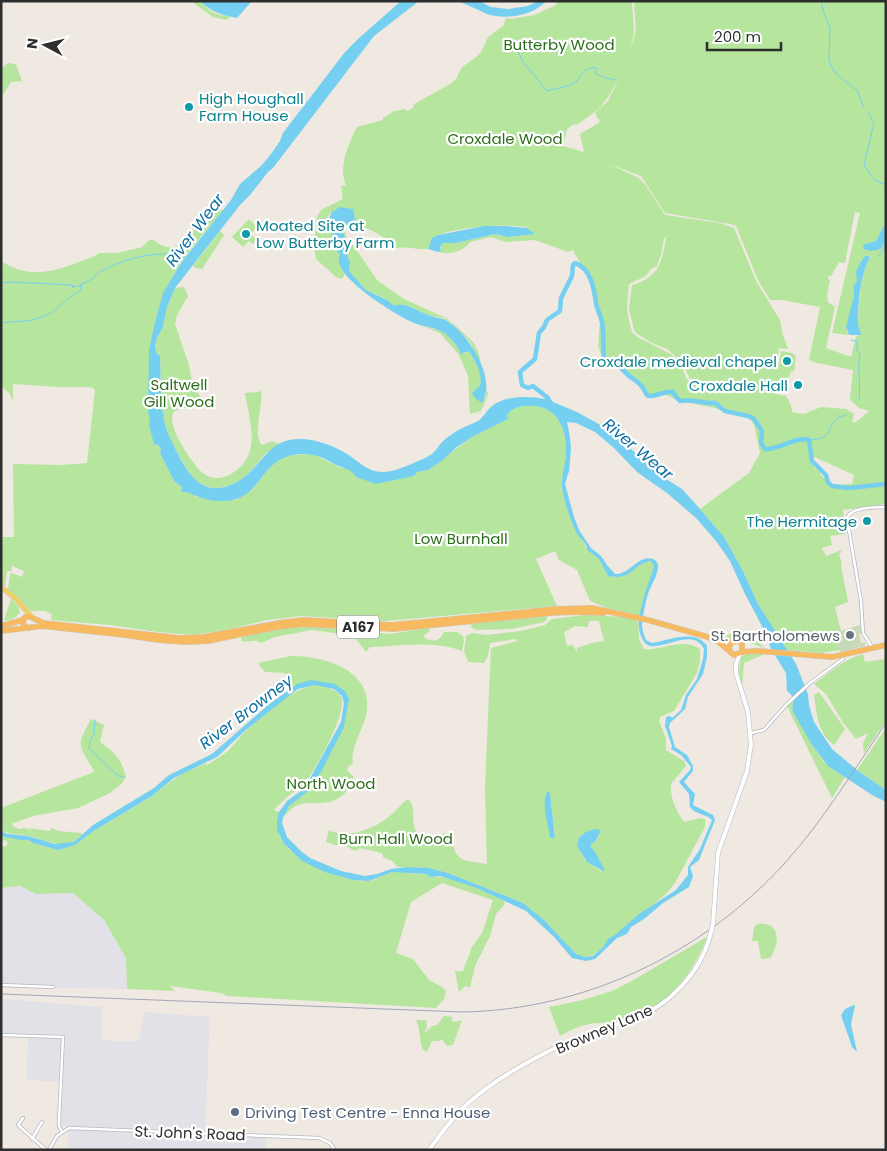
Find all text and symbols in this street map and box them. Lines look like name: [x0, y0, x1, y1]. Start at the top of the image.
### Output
north arrow: [20, 20, 70, 70]
scale bar: [707, 20, 781, 52]
text: 200 m: [714, 26, 761, 47]
park label: Butterby Wood: [503, 34, 615, 55]
text: N: [22, 37, 43, 50]
place label: High Houghall Farm House: [199, 88, 304, 126]
marker: High Houghall Farm House: [183, 101, 195, 113]
park label: Croxdale Wood: [447, 128, 563, 149]
water label: River Wear: [160, 188, 231, 271]
place label: Moated Site at Low Butterby Farm: [256, 215, 394, 253]
marker: Moated Site at Low Butterby Farm: [240, 228, 252, 240]
place label: Croxdale medieval chapel: [580, 351, 777, 372]
marker: Croxdale medieval chapel: [781, 355, 793, 367]
park label: Saltwell Gill Wood: [144, 374, 214, 412]
place label: Croxdale Hall: [689, 375, 788, 396]
marker: Croxdale Hall: [792, 379, 804, 391]
water label: River Wear: [598, 413, 679, 486]
place label: The Hermitage: [747, 511, 857, 532]
marker: The Hermitage: [861, 515, 873, 527]
park label: Low Burnhall: [414, 528, 508, 549]
road number: A167: [337, 616, 379, 638]
place label: St. Bartholomews: [711, 625, 840, 646]
marker: St. Bartholomews: [844, 629, 856, 641]
water label: River Browney: [195, 669, 298, 755]
park label: North Wood: [287, 773, 375, 794]
park label: Burn Hall Wood: [339, 828, 453, 849]
street label: Browney Lane: [552, 999, 656, 1059]
place label: Driving Test Centre - Enna House: [245, 1102, 490, 1123]
marker: Driving Test Centre - Enna House: [229, 1106, 241, 1118]
street label: St. John's Road: [134, 1121, 246, 1145]

